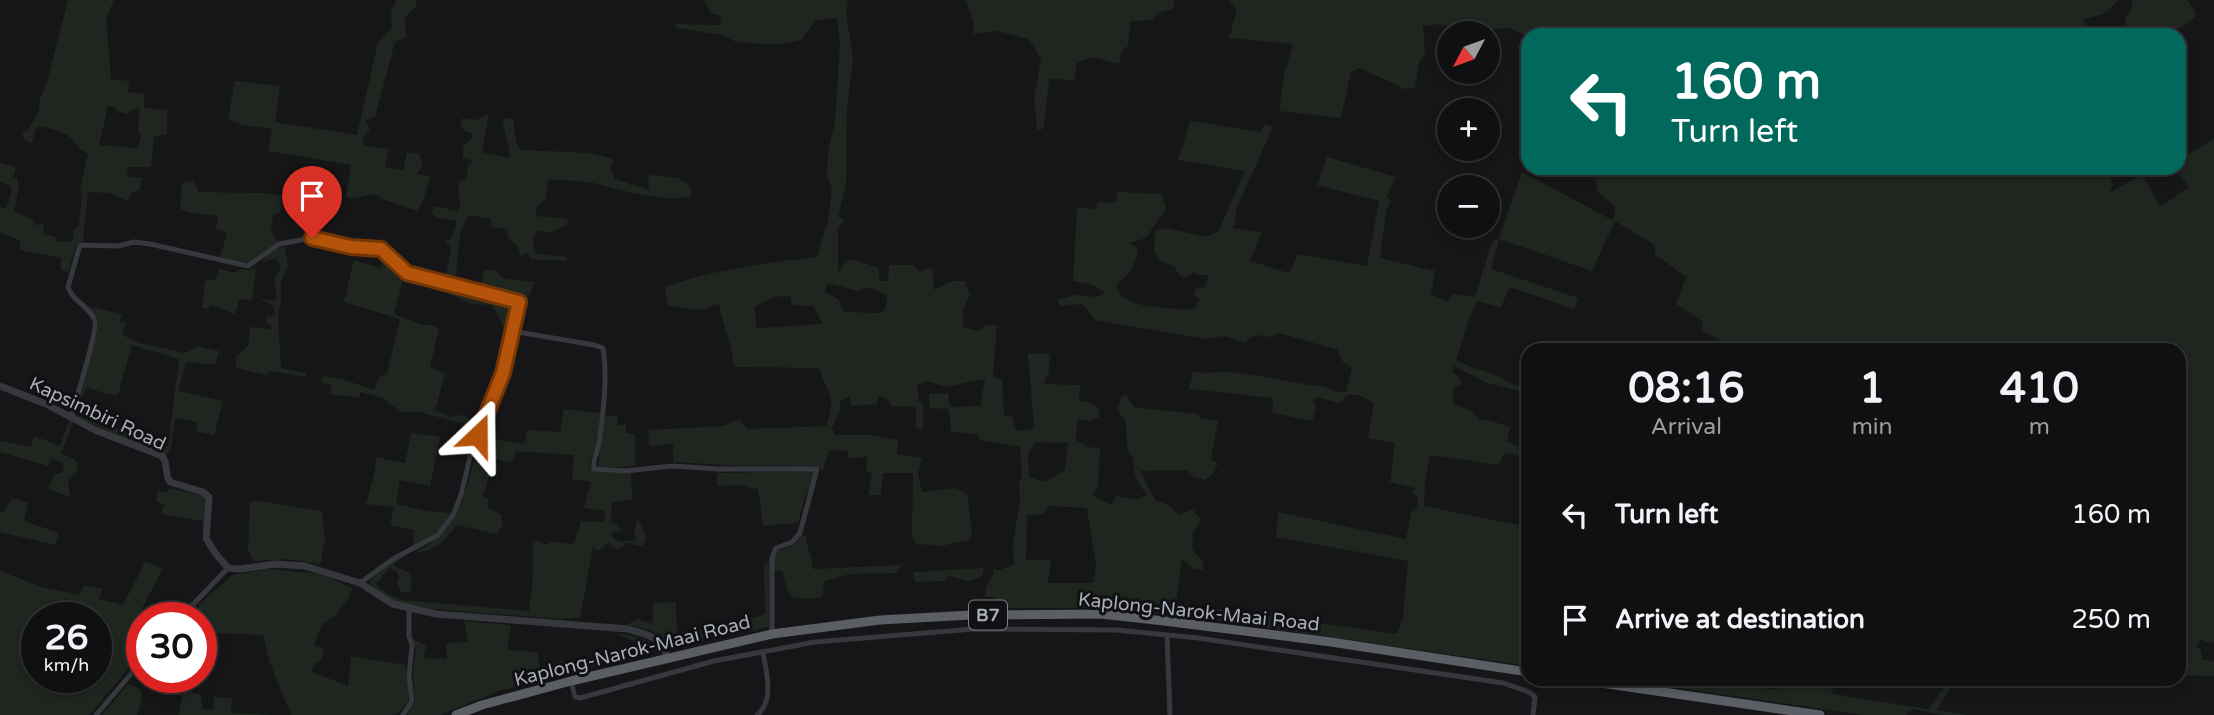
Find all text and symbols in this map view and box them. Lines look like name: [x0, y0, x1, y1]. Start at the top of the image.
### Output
north arrow: [1437, 21, 1500, 84]
map controls: [1437, 21, 1500, 238]
text: 160 m: [1671, 53, 1821, 112]
icon: left: [1556, 56, 1647, 147]
button: +: [1437, 98, 1500, 161]
text: Turn left: [1671, 113, 1798, 151]
pin: [282, 166, 342, 238]
button: −: [1437, 175, 1500, 238]
icon: arrive: [293, 177, 331, 215]
text: 08:16: [1628, 363, 1745, 414]
text: 1: [1859, 363, 1885, 414]
text: 410: [2000, 363, 2079, 414]
street label: Kapsimbiri Road: [26, 373, 169, 455]
position arrow: [441, 398, 515, 472]
text: Arrival: [1651, 413, 1722, 441]
text: min: [1852, 413, 1893, 441]
text: m: [2029, 413, 2050, 441]
icon: left: [1556, 496, 1594, 534]
text: Turn left: [1615, 499, 1718, 530]
text: 160 m: [2071, 499, 2151, 530]
street label: Kaplong-Narok-Maai Road: [1077, 588, 1321, 636]
road number: B7: [969, 600, 1007, 630]
icon: arrive: [1556, 601, 1594, 639]
speed limit sign: 30: [126, 602, 217, 693]
text: Arrive at destination: [1615, 604, 1865, 635]
text: 250 m: [2071, 604, 2151, 635]
street label: Kaplong-Narok-Maai Road: [512, 611, 753, 691]
text: 26: [45, 617, 88, 659]
text: km/h: [44, 654, 89, 676]

